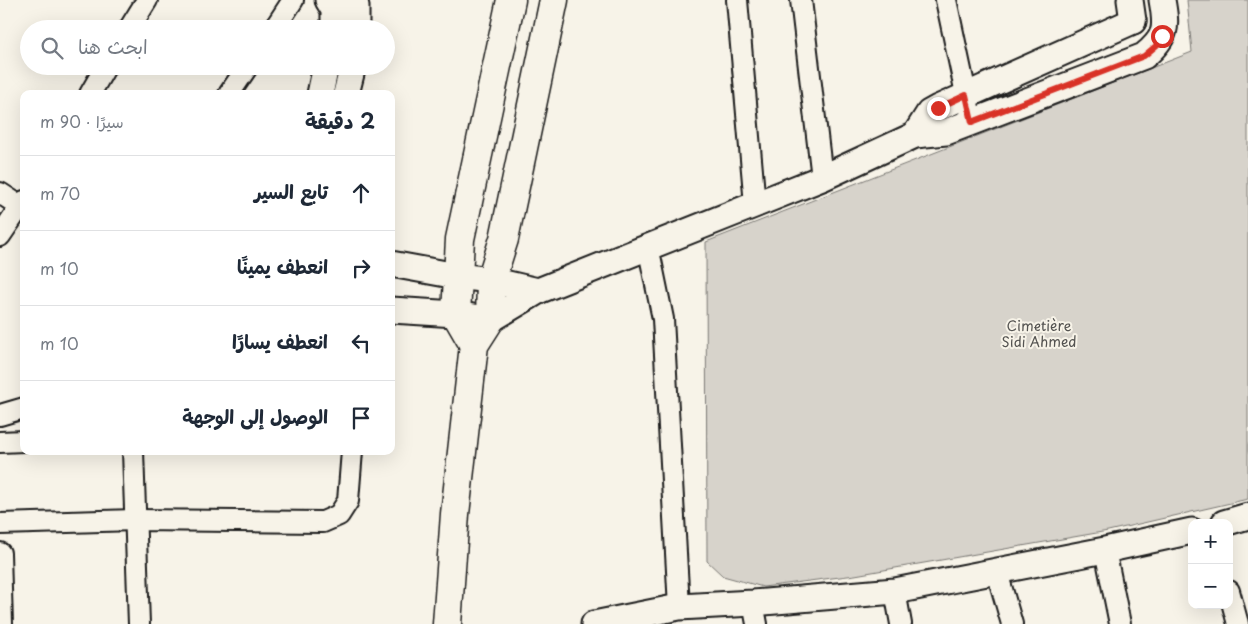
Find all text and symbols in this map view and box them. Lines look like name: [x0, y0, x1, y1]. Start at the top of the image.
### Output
search box: [20, 20, 395, 75]
route start: [1151, 25, 1174, 48]
text: ابحث هنا: [78, 32, 148, 60]
icon: search: [38, 34, 66, 62]
route end: [927, 97, 950, 120]
text: 2 دقيقة: [305, 104, 375, 136]
text: سيرًا · 90 m: [40, 109, 124, 133]
text: تابع السير: [254, 177, 328, 205]
icon: ahead: [347, 179, 375, 207]
text: 70 m: [40, 181, 80, 205]
text: انعطف يمينًا: [237, 252, 328, 280]
icon: right: [347, 254, 375, 282]
text: 10 m: [40, 256, 79, 280]
park label: Cimetière Sidi Ahmed: [1001, 315, 1077, 352]
text: انعطف يسارًا: [232, 327, 328, 355]
icon: left: [347, 329, 375, 357]
text: 10 m: [40, 331, 79, 355]
text: الوصول إلى الوجهة: [182, 402, 328, 430]
icon: arrive: [347, 404, 375, 432]
map controls: [1188, 519, 1233, 609]
button: +: [1188, 519, 1233, 564]
button: −: [1188, 564, 1233, 609]

